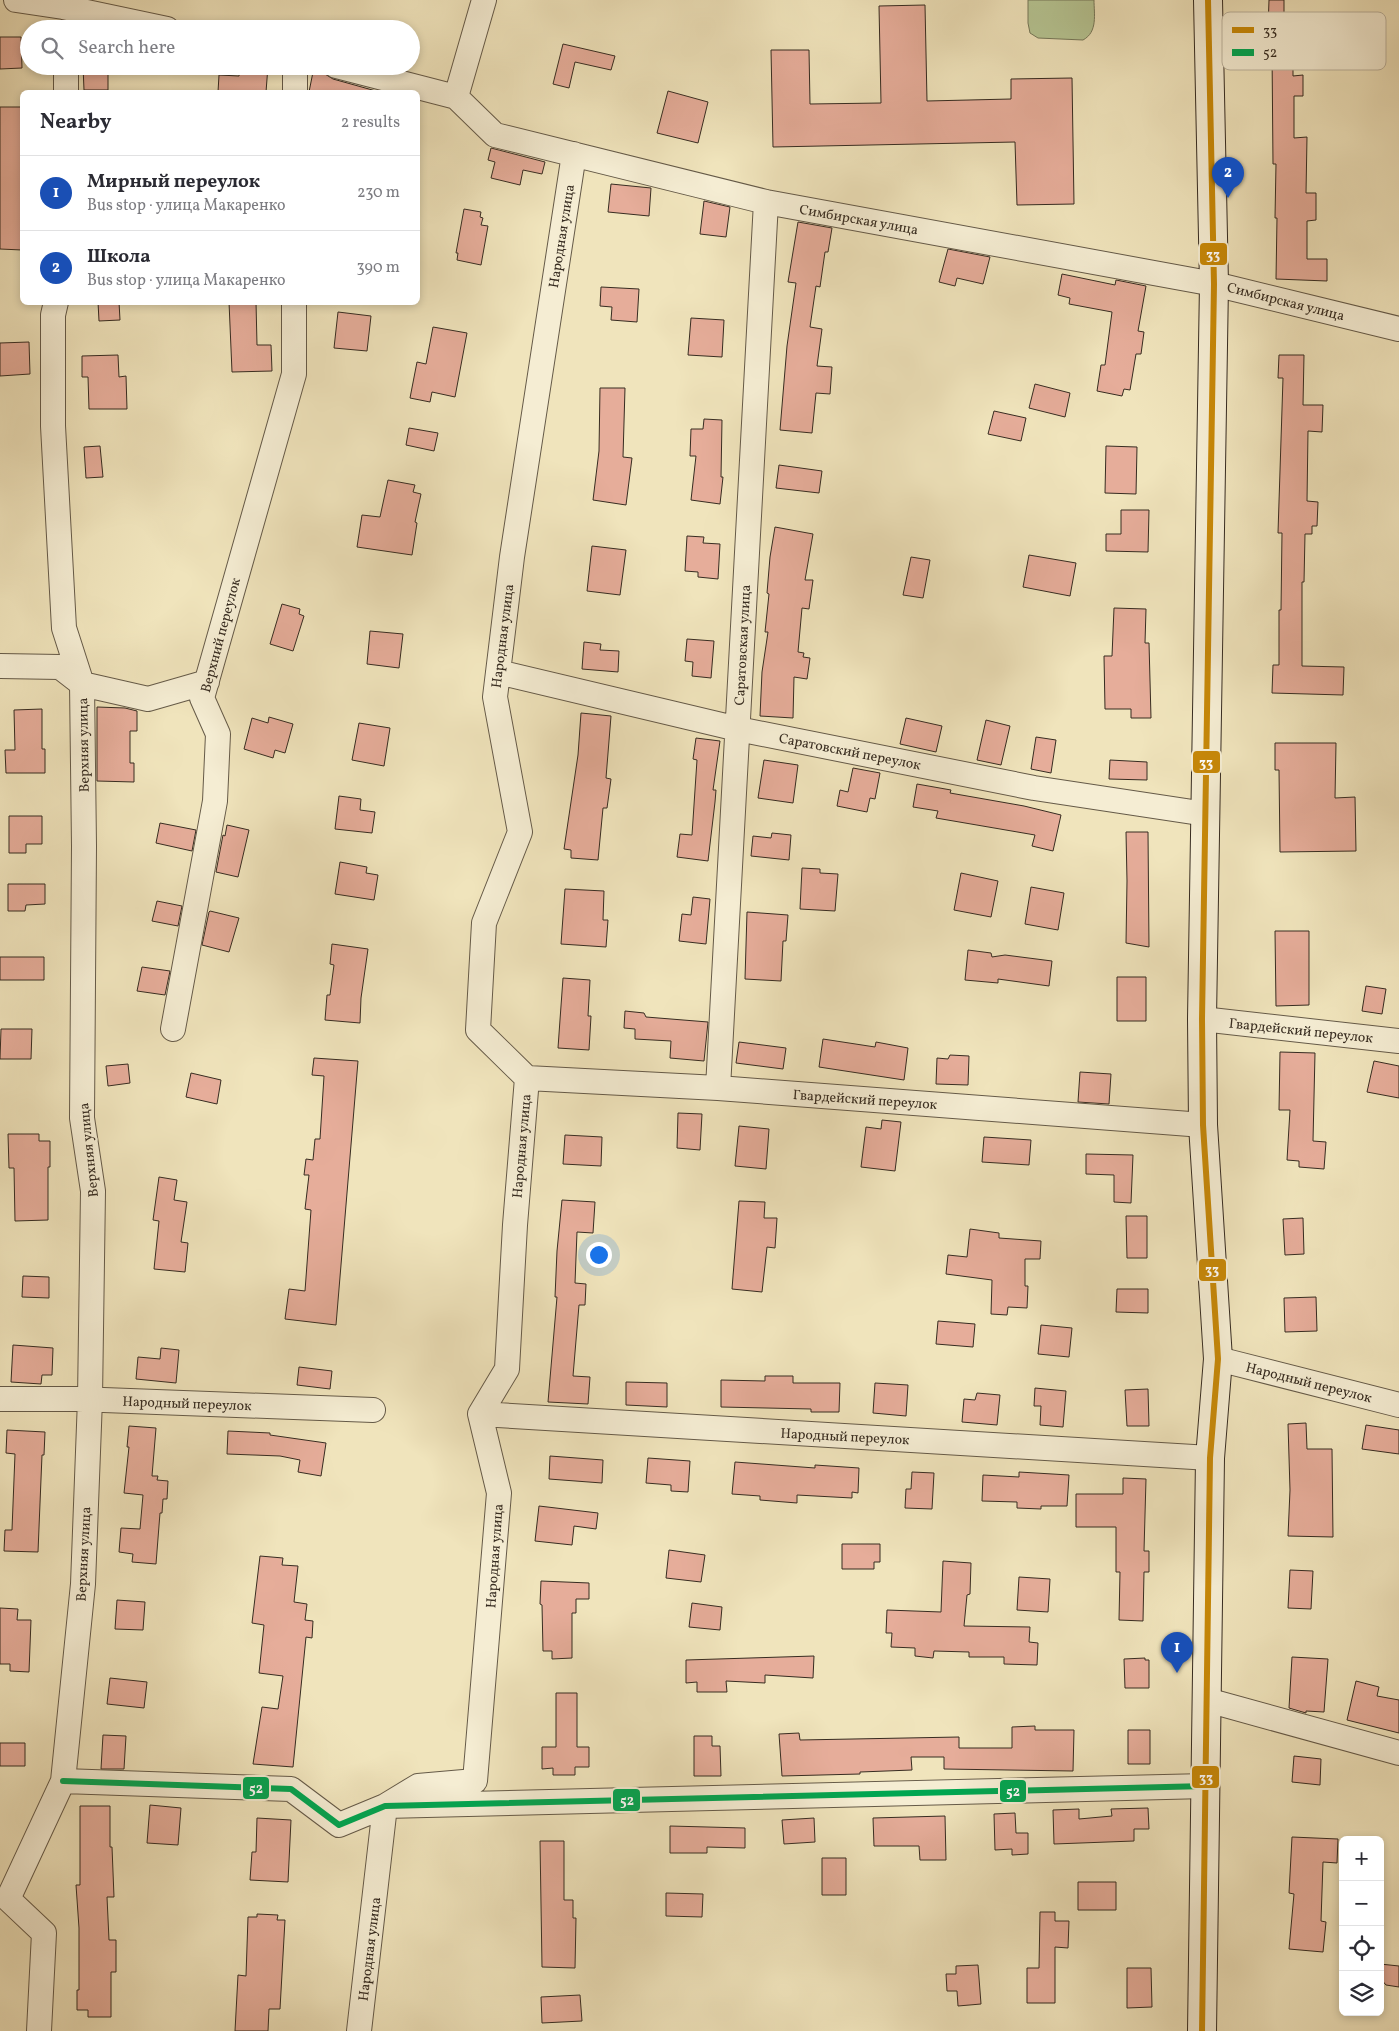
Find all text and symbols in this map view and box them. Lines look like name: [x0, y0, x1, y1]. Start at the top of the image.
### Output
legend: [1222, 12, 1386, 70]
search box: [20, 20, 420, 75]
text: 33: [1263, 22, 1277, 41]
icon: search: [38, 34, 66, 62]
text: Search here: [78, 35, 175, 61]
text: 52: [1263, 44, 1277, 63]
text: Nearby: [40, 108, 111, 137]
text: 2 results: [341, 112, 400, 134]
pin: 2: [1212, 157, 1244, 198]
text: Мирный переулок: [87, 169, 260, 195]
text: 1: [53, 182, 59, 204]
text: 230 m: [357, 182, 400, 204]
street label: Народная улица: [545, 183, 580, 289]
text: Bus stop · улица Макаренко: [87, 195, 285, 217]
street label: Симбирская улица: [798, 201, 920, 240]
line badge: 33: [1199, 242, 1228, 266]
text: Школа: [87, 244, 151, 270]
text: 33: [1206, 246, 1220, 265]
text: 2: [52, 257, 60, 279]
text: 390 m: [357, 257, 400, 279]
text: Bus stop · улица Макаренко: [87, 270, 285, 292]
street label: Симбирская улица: [1225, 279, 1346, 326]
street label: Верхний переулок: [197, 576, 246, 695]
street label: Народная улица: [488, 583, 519, 689]
street label: Саратовская улица: [731, 584, 756, 706]
street label: Верхняя улица: [74, 697, 95, 793]
street label: Саратовский переулок: [777, 729, 923, 776]
line badge: 33: [1192, 750, 1221, 774]
text: 33: [1199, 754, 1213, 773]
street label: Гвардейский переулок: [1228, 1014, 1374, 1049]
street label: Гвардейский переулок: [792, 1086, 938, 1115]
street label: Народная улица: [508, 1093, 537, 1199]
street label: Верхняя улица: [75, 1102, 104, 1198]
your location: [586, 1242, 612, 1268]
line badge: 33: [1198, 1258, 1227, 1282]
text: 33: [1205, 1261, 1219, 1280]
street label: Народный переулок: [1244, 1359, 1374, 1408]
street label: Народный переулок: [122, 1393, 252, 1416]
street label: Народный переулок: [780, 1425, 910, 1450]
street label: Народная улица: [482, 1503, 509, 1609]
street label: Верхняя улица: [73, 1506, 96, 1602]
pin: 1: [1161, 1632, 1193, 1673]
line badge: 33: [1191, 1765, 1220, 1789]
text: 33: [1199, 1769, 1213, 1788]
line badge: 52: [242, 1776, 270, 1800]
line badge: 52: [999, 1779, 1027, 1803]
text: 52: [249, 1780, 263, 1799]
text: 52: [1006, 1783, 1020, 1802]
line badge: 52: [612, 1788, 641, 1812]
text: 52: [620, 1792, 634, 1811]
map controls: [1339, 1836, 1384, 2016]
button: +: [1339, 1836, 1384, 1881]
button: −: [1339, 1881, 1384, 1926]
street label: Народная улица: [355, 1896, 386, 2002]
button: locate: [1339, 1926, 1384, 1971]
button: layers: [1339, 1971, 1384, 2016]

